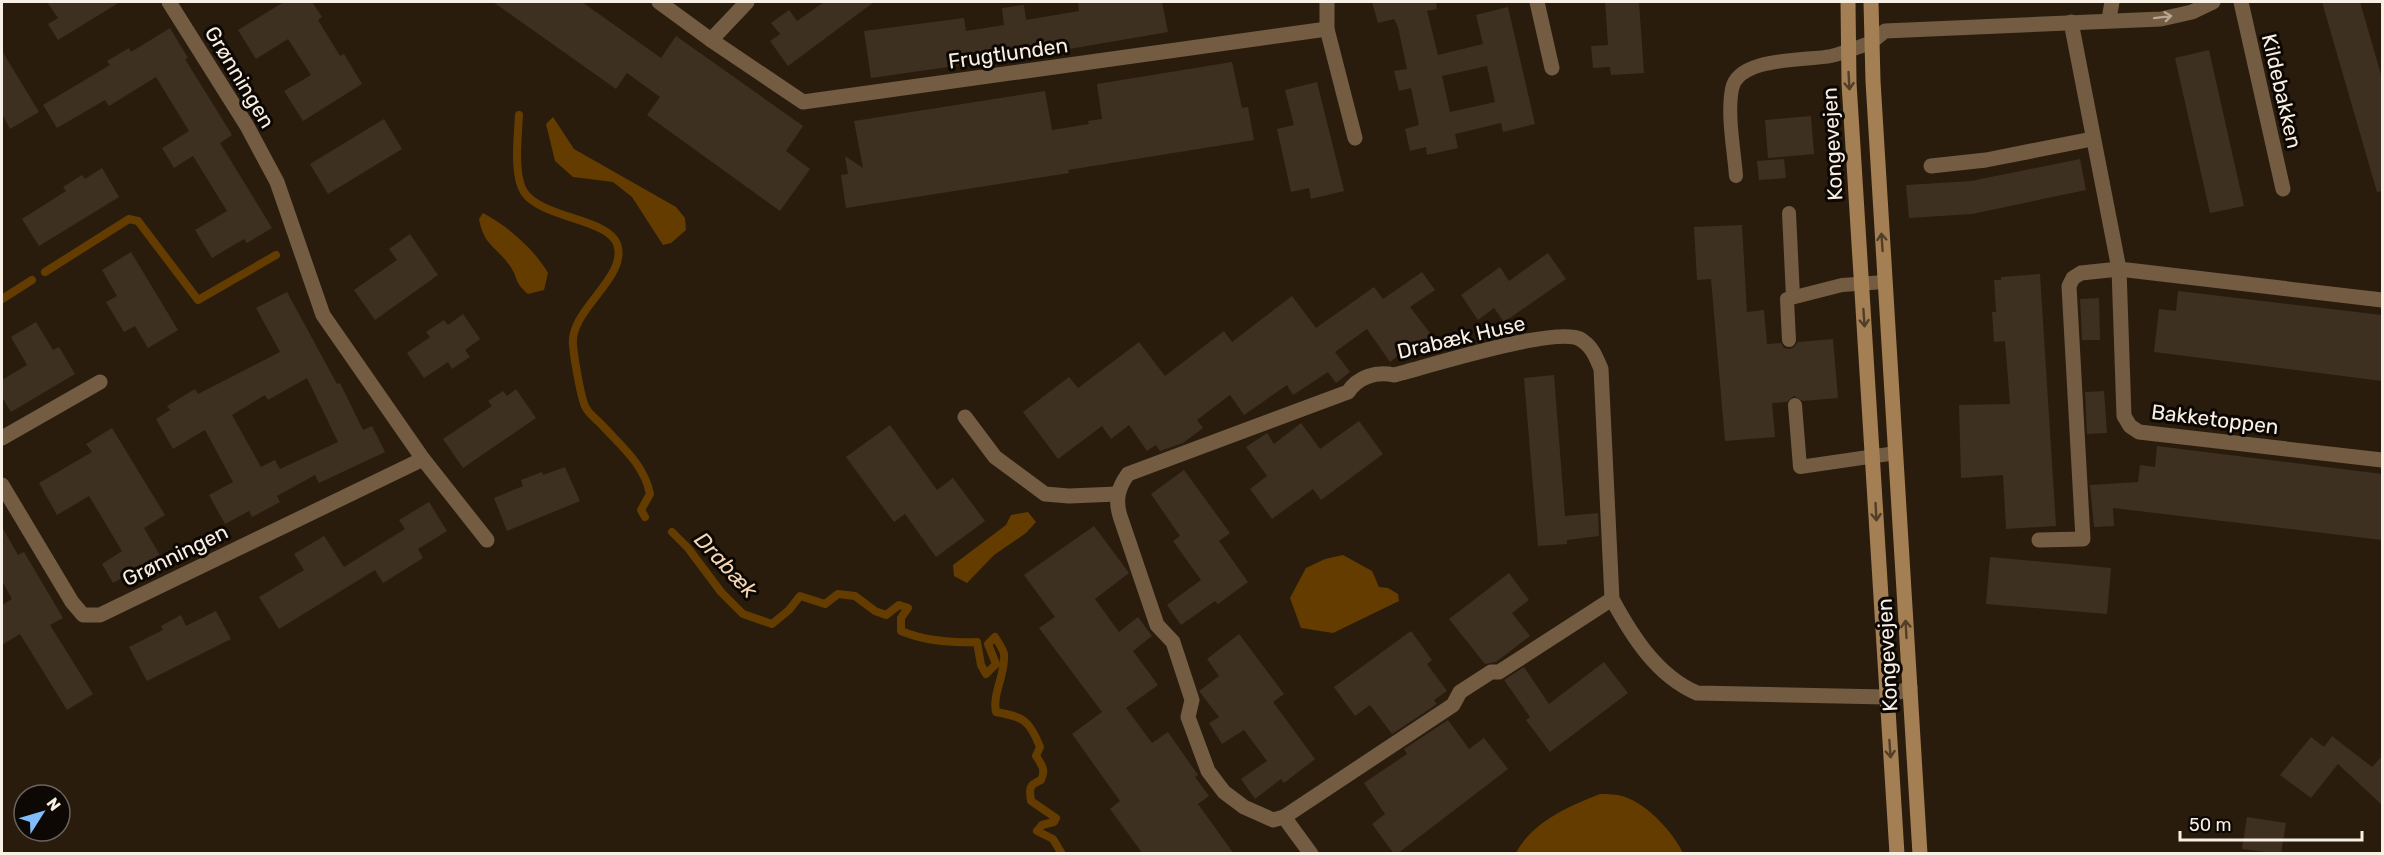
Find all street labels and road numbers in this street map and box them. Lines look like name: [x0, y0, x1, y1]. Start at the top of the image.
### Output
street label: Grønningen: [200, 22, 280, 132]
street label: Kildebakken: [2257, 31, 2307, 151]
street label: Frugtlunden: [946, 32, 1070, 74]
street label: Kongevejen: [1817, 87, 1847, 201]
street label: Drabæk Huse: [1394, 310, 1528, 364]
street label: Bakketoppen: [2150, 399, 2280, 439]
street label: Grønningen: [118, 519, 232, 591]
street label: Kongevejen: [1872, 598, 1902, 712]

